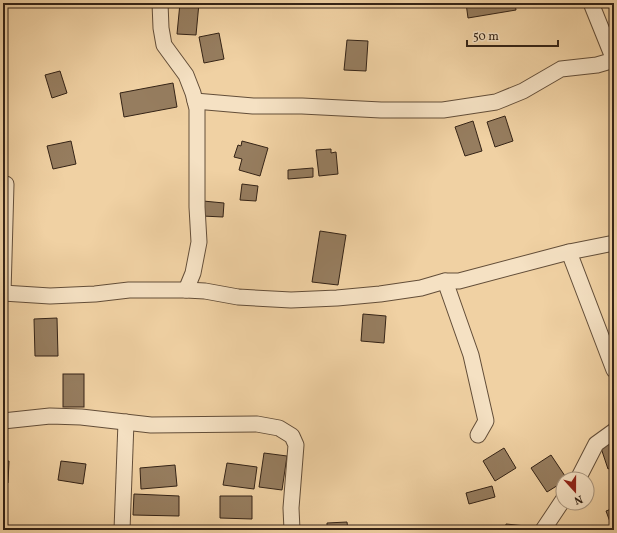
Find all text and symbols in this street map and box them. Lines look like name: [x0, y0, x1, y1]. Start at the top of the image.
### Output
scale bar: [467, 22, 558, 48]
text: 50 m: [473, 29, 499, 45]
north arrow: [555, 471, 595, 511]
text: N: [572, 491, 584, 507]

